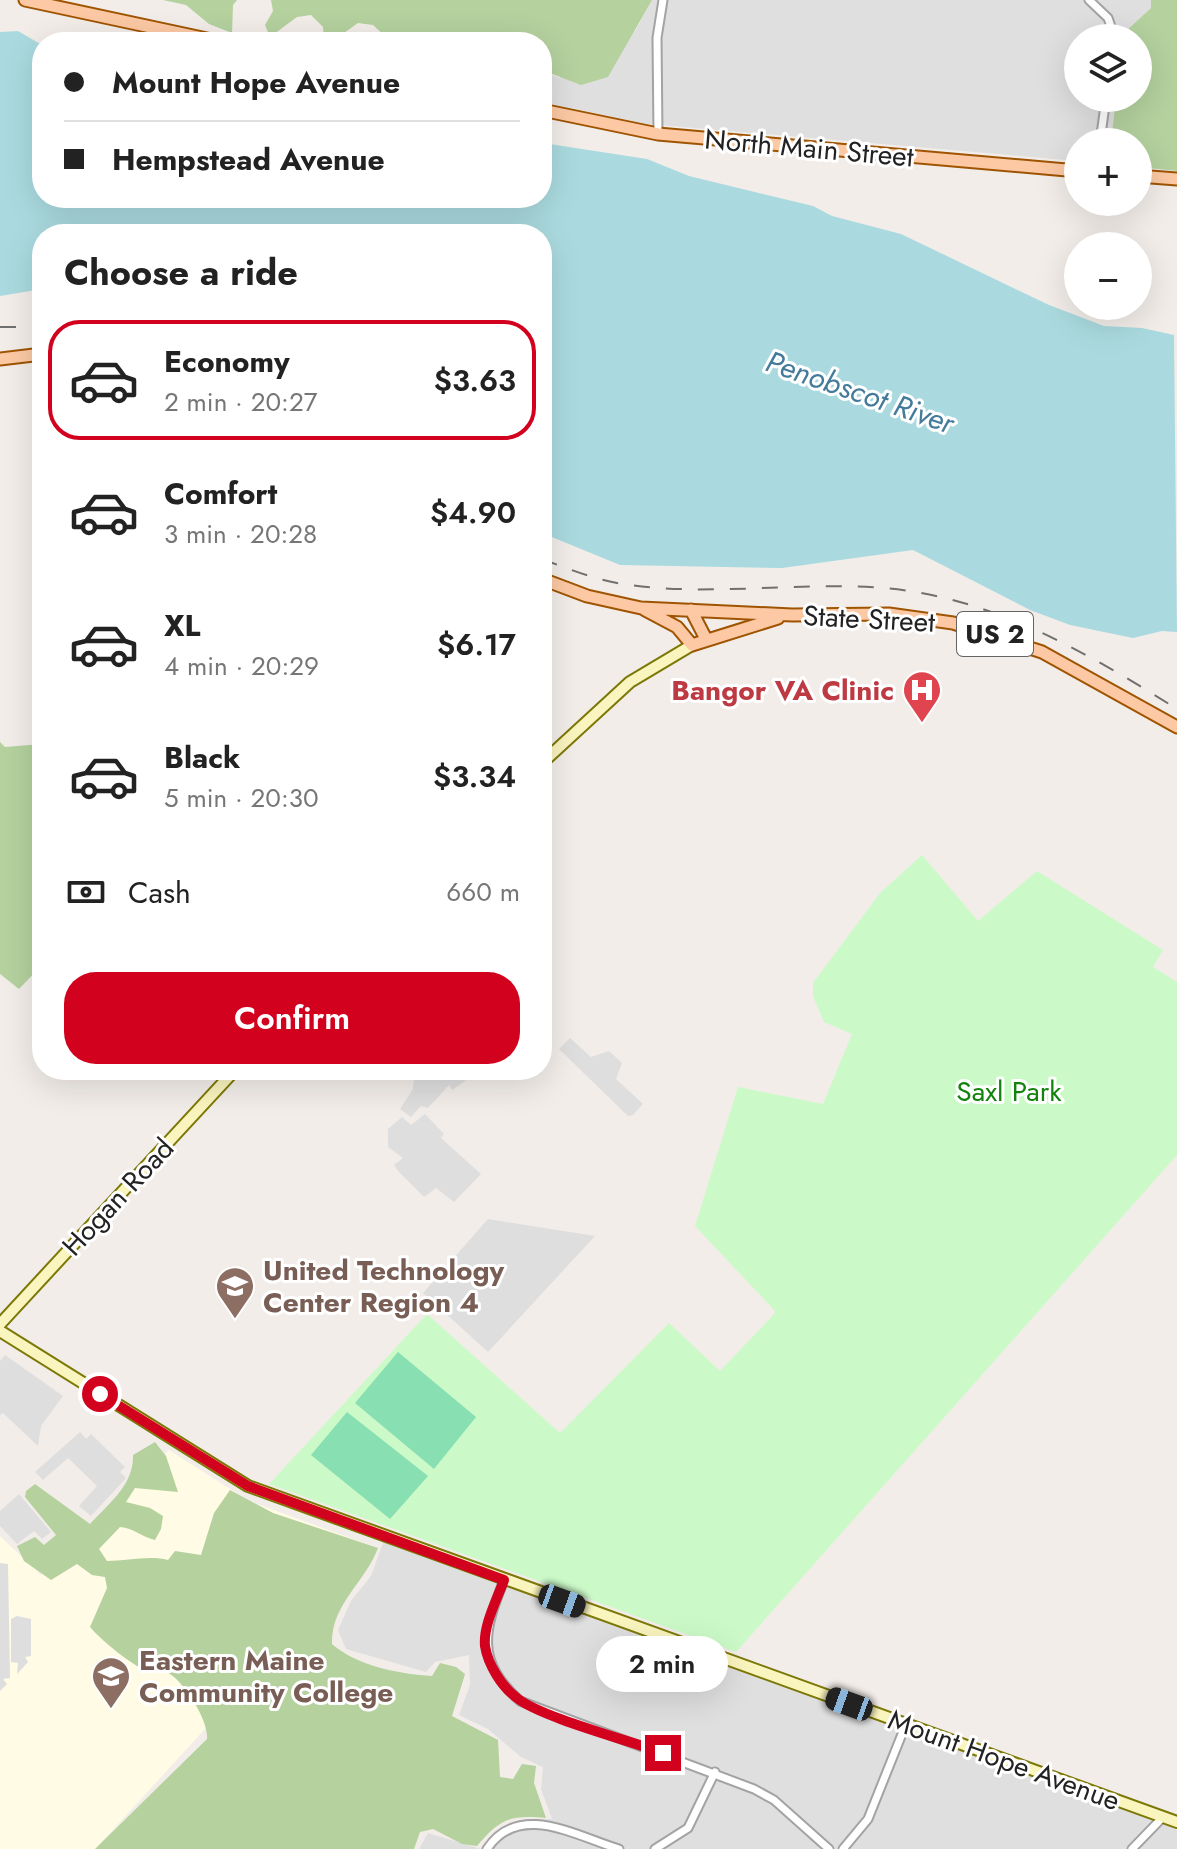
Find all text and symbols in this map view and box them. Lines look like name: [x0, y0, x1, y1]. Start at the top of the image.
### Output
map controls: [1064, 24, 1152, 320]
button: layers: [1064, 24, 1152, 112]
text: Mount Hope Avenue: [112, 61, 400, 104]
street label: North Main Street: [703, 118, 916, 178]
button: +: [1064, 128, 1152, 216]
text: Hempstead Avenue: [112, 138, 385, 181]
button: −: [1064, 232, 1152, 320]
text: Choose a ride: [64, 246, 298, 298]
text: Economy: [164, 340, 290, 383]
water label: Penobscot River: [760, 340, 962, 445]
icon: car: [68, 344, 140, 416]
text: $3.63: [434, 359, 516, 402]
text: 2 min · 20:27: [164, 383, 317, 421]
text: Comfort: [164, 472, 277, 515]
icon: car: [68, 476, 140, 548]
text: $4.90: [430, 491, 516, 534]
text: 3 min · 20:28: [164, 515, 317, 553]
street label: State Street: [802, 595, 936, 643]
text: XL: [164, 604, 200, 647]
icon: car: [68, 608, 140, 680]
road number: US 2: [957, 612, 1033, 656]
text: $6.17: [437, 623, 516, 666]
text: 4 min · 20:29: [164, 647, 319, 685]
hospital icon: Bangor VA Clinic: [901, 669, 943, 724]
place label: Bangor VA Clinic: [671, 670, 894, 711]
text: Black: [164, 736, 240, 779]
icon: car: [68, 740, 140, 812]
text: $3.34: [433, 755, 516, 798]
text: 5 min · 20:30: [164, 779, 319, 817]
icon: cash: [64, 870, 108, 914]
text: Cash: [128, 871, 191, 914]
text: 660 m: [446, 873, 520, 911]
button: Confirm: [64, 972, 520, 1064]
park label: Saxl Park: [956, 1071, 1062, 1112]
street label: Hogan Road: [52, 1129, 184, 1265]
place label: United Technology Center Region 4: [263, 1250, 505, 1323]
school or university icon: United Technology Center Region 4: [214, 1265, 256, 1320]
route start: [82, 1376, 118, 1412]
car: [535, 1582, 589, 1620]
callout: 2 min: [597, 1637, 729, 1693]
place label: Eastern Maine Community College: [139, 1640, 393, 1713]
text: 2 min: [629, 1645, 695, 1683]
school or university icon: Eastern Maine Community College: [90, 1655, 132, 1710]
car: [822, 1685, 876, 1723]
street label: Mount Hope Avenue: [882, 1699, 1126, 1821]
route end: [645, 1735, 681, 1771]

